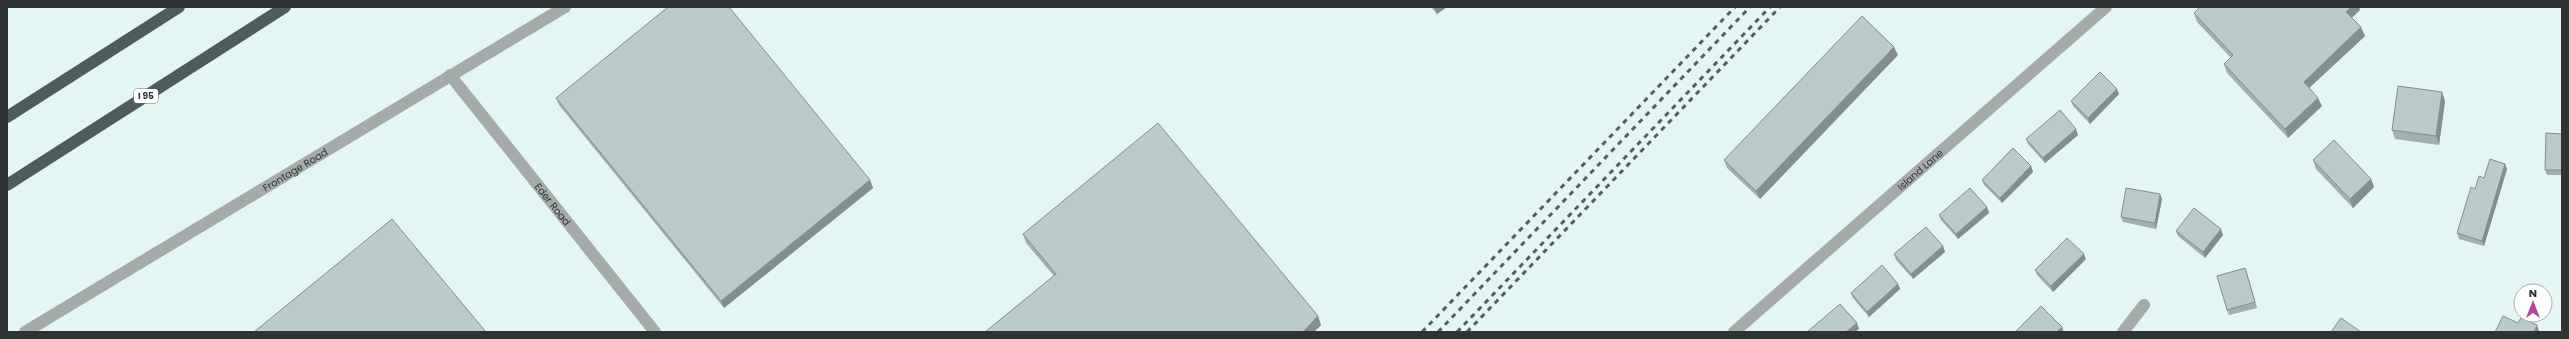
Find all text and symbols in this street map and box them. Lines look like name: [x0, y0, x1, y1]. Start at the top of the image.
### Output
road number: I 95: [134, 89, 158, 103]
street label: Frontage Road: [259, 144, 330, 195]
street label: Island Lane: [1894, 145, 1946, 194]
street label: Eder Road: [531, 180, 575, 228]
north arrow: [2513, 283, 2553, 323]
text: N: [2529, 285, 2537, 301]

